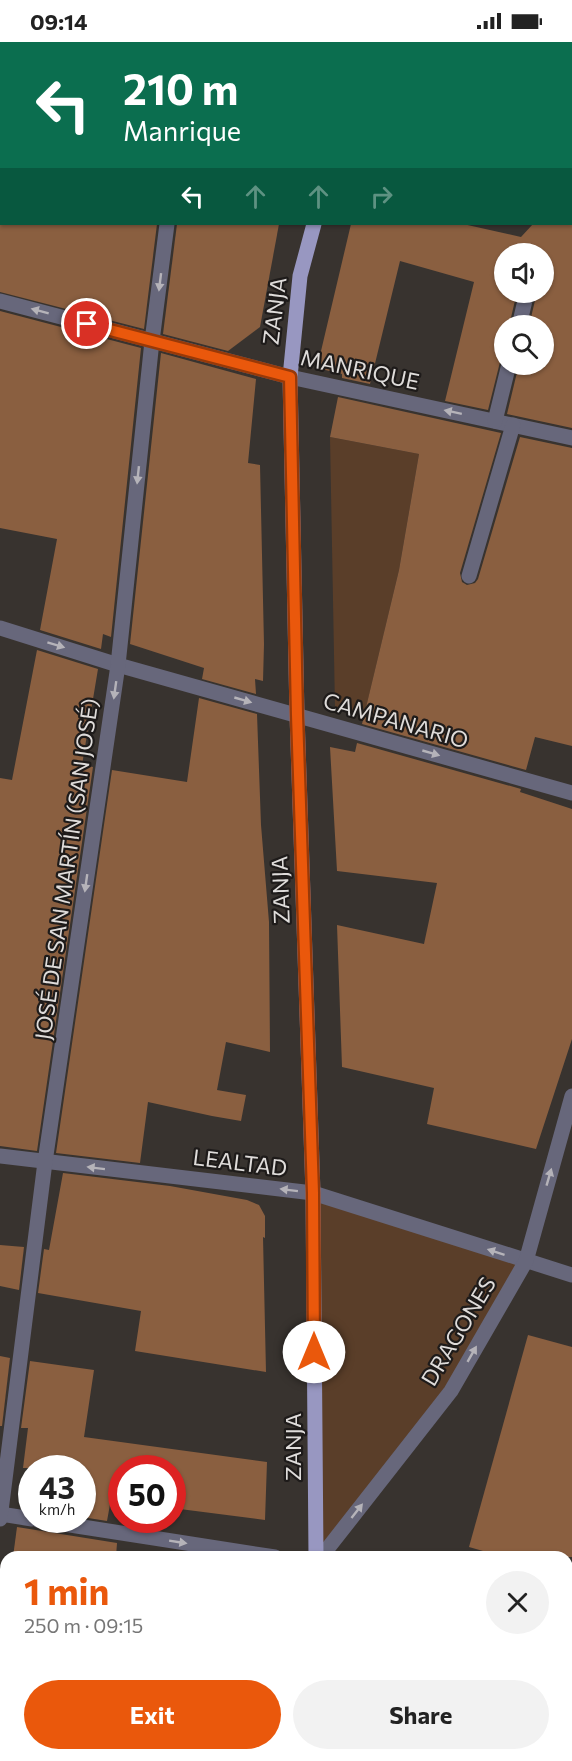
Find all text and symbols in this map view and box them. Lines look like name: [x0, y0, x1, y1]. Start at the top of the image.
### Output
text: 09:14: [30, 8, 87, 35]
text: 210 m: [123, 62, 238, 114]
icon: left: [24, 66, 102, 144]
text: Manrique: [123, 114, 241, 147]
icon: left: [176, 180, 209, 213]
icon: ahead: [239, 180, 272, 213]
icon: ahead: [302, 180, 335, 213]
icon: right: [365, 180, 398, 213]
map controls: [494, 243, 554, 375]
button: sound: [494, 243, 554, 303]
one-way arrow: [155, 272, 164, 291]
street label: ZANJA: [256, 276, 292, 346]
pin: [61, 298, 112, 349]
one-way arrow: [30, 306, 48, 315]
icon: arrive: [70, 307, 103, 340]
button: search: [494, 315, 554, 375]
street label: MANRIQUE: [298, 343, 422, 395]
one-way arrow: [444, 407, 463, 416]
one-way arrow: [133, 466, 143, 485]
one-way arrow: [47, 641, 65, 650]
one-way arrow: [110, 681, 119, 700]
street label: CAMPANARIO: [320, 686, 472, 754]
one-way arrow: [234, 695, 252, 705]
street label: JOSÉ DE SAN MARTÍN (SAN JOSÉ): [29, 696, 103, 1042]
one-way arrow: [422, 749, 440, 758]
street label: ZANJA: [265, 855, 295, 925]
one-way arrow: [82, 874, 91, 893]
street label: LEALTAD: [191, 1143, 289, 1181]
one-way arrow: [86, 1163, 105, 1173]
one-way arrow: [545, 1168, 555, 1186]
one-way arrow: [280, 1186, 299, 1195]
one-way arrow: [487, 1247, 505, 1256]
street label: DRAGONES: [415, 1272, 501, 1390]
position arrow: [282, 1320, 346, 1384]
one-way arrow: [467, 1345, 477, 1362]
street label: ZANJA: [279, 1413, 306, 1481]
speed limit sign: 50: [108, 1455, 186, 1533]
text: 43: [39, 1468, 75, 1505]
text: km/h: [39, 1500, 75, 1518]
one-way arrow: [350, 1503, 363, 1519]
one-way arrow: [169, 1537, 188, 1546]
text: 1 min: [24, 1568, 109, 1612]
button: close: [486, 1571, 549, 1634]
text: 250 m · 09:15: [24, 1613, 143, 1637]
button: Exit: [24, 1680, 281, 1749]
button: Share: [293, 1680, 549, 1749]

